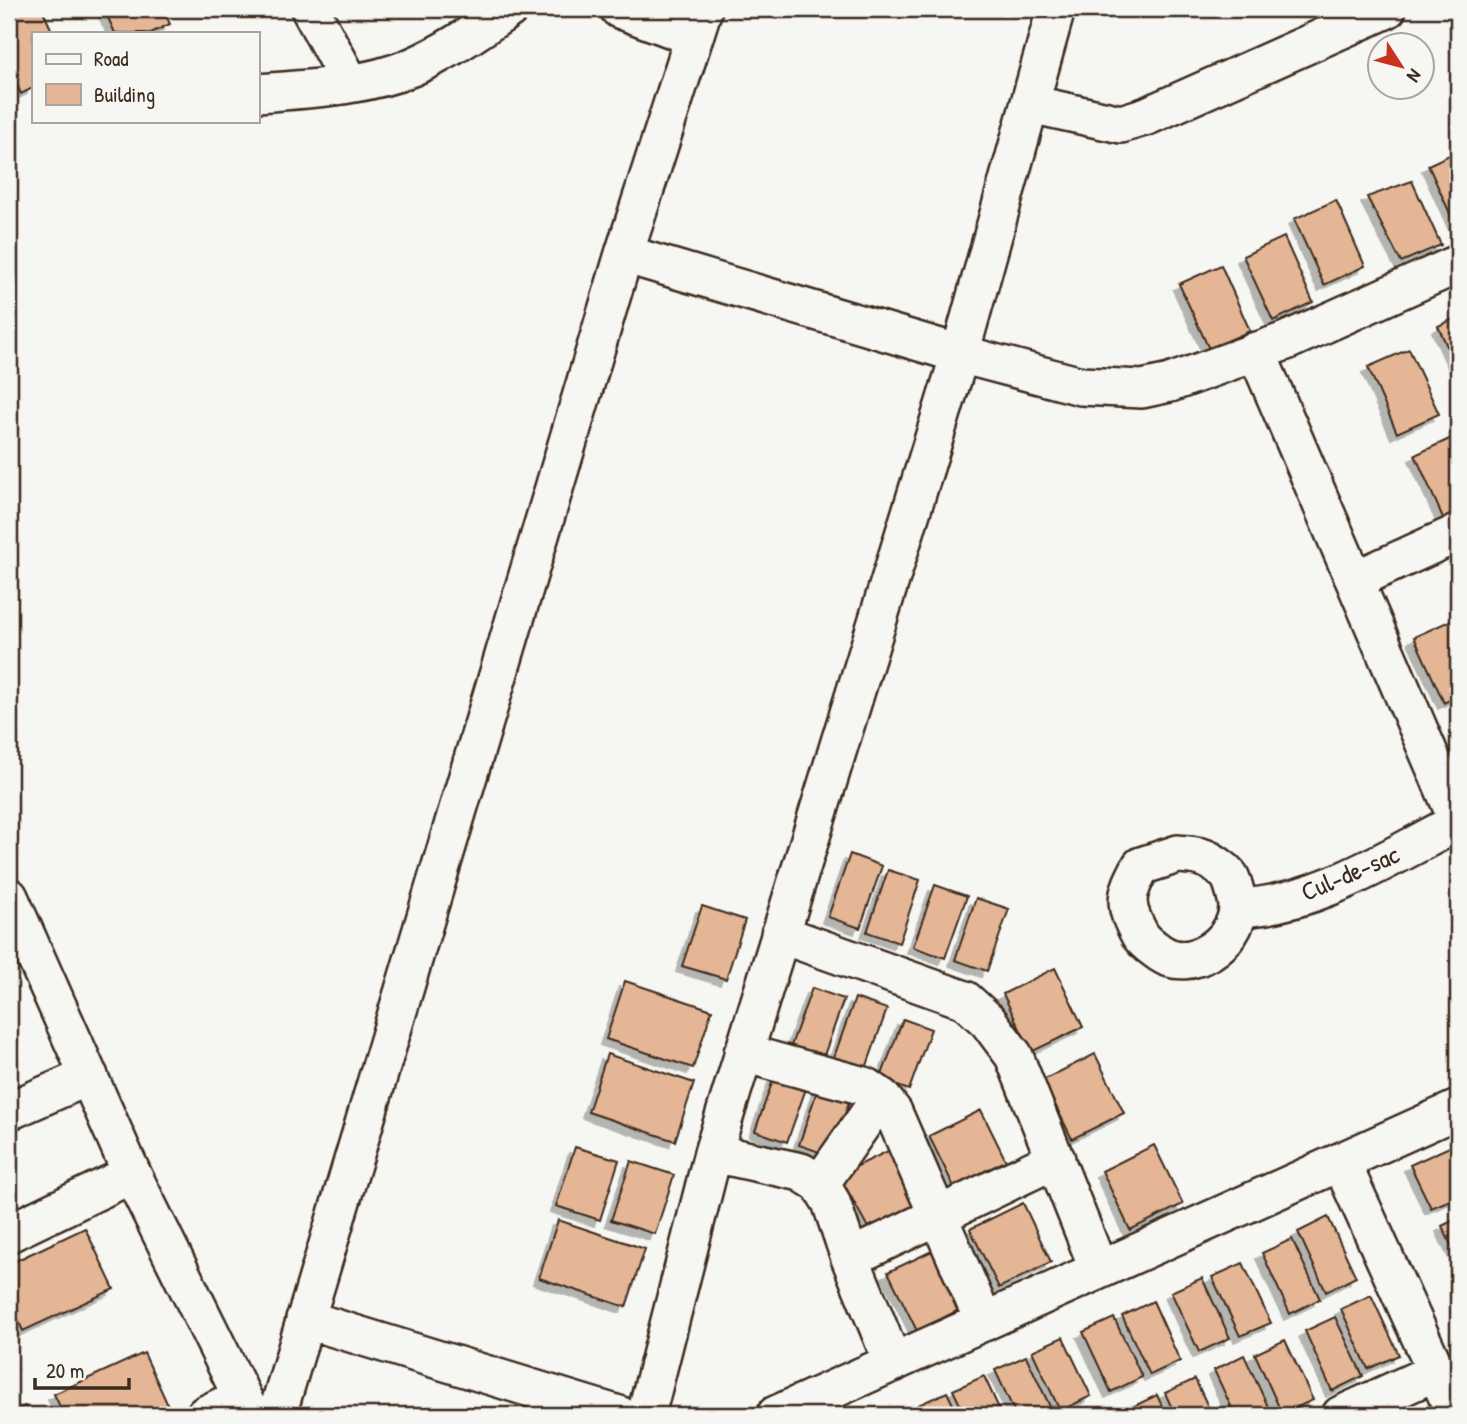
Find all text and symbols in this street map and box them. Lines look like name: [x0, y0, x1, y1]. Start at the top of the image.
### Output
legend: [32, 32, 259, 122]
north arrow: [1366, 32, 1436, 102]
text: Road: [94, 44, 128, 73]
text: N: [1401, 64, 1428, 88]
text: Building: [94, 80, 155, 109]
street label: Cul-de-sac: [1295, 836, 1404, 909]
scale bar: [35, 1347, 130, 1391]
text: 20 m: [46, 1356, 84, 1385]

